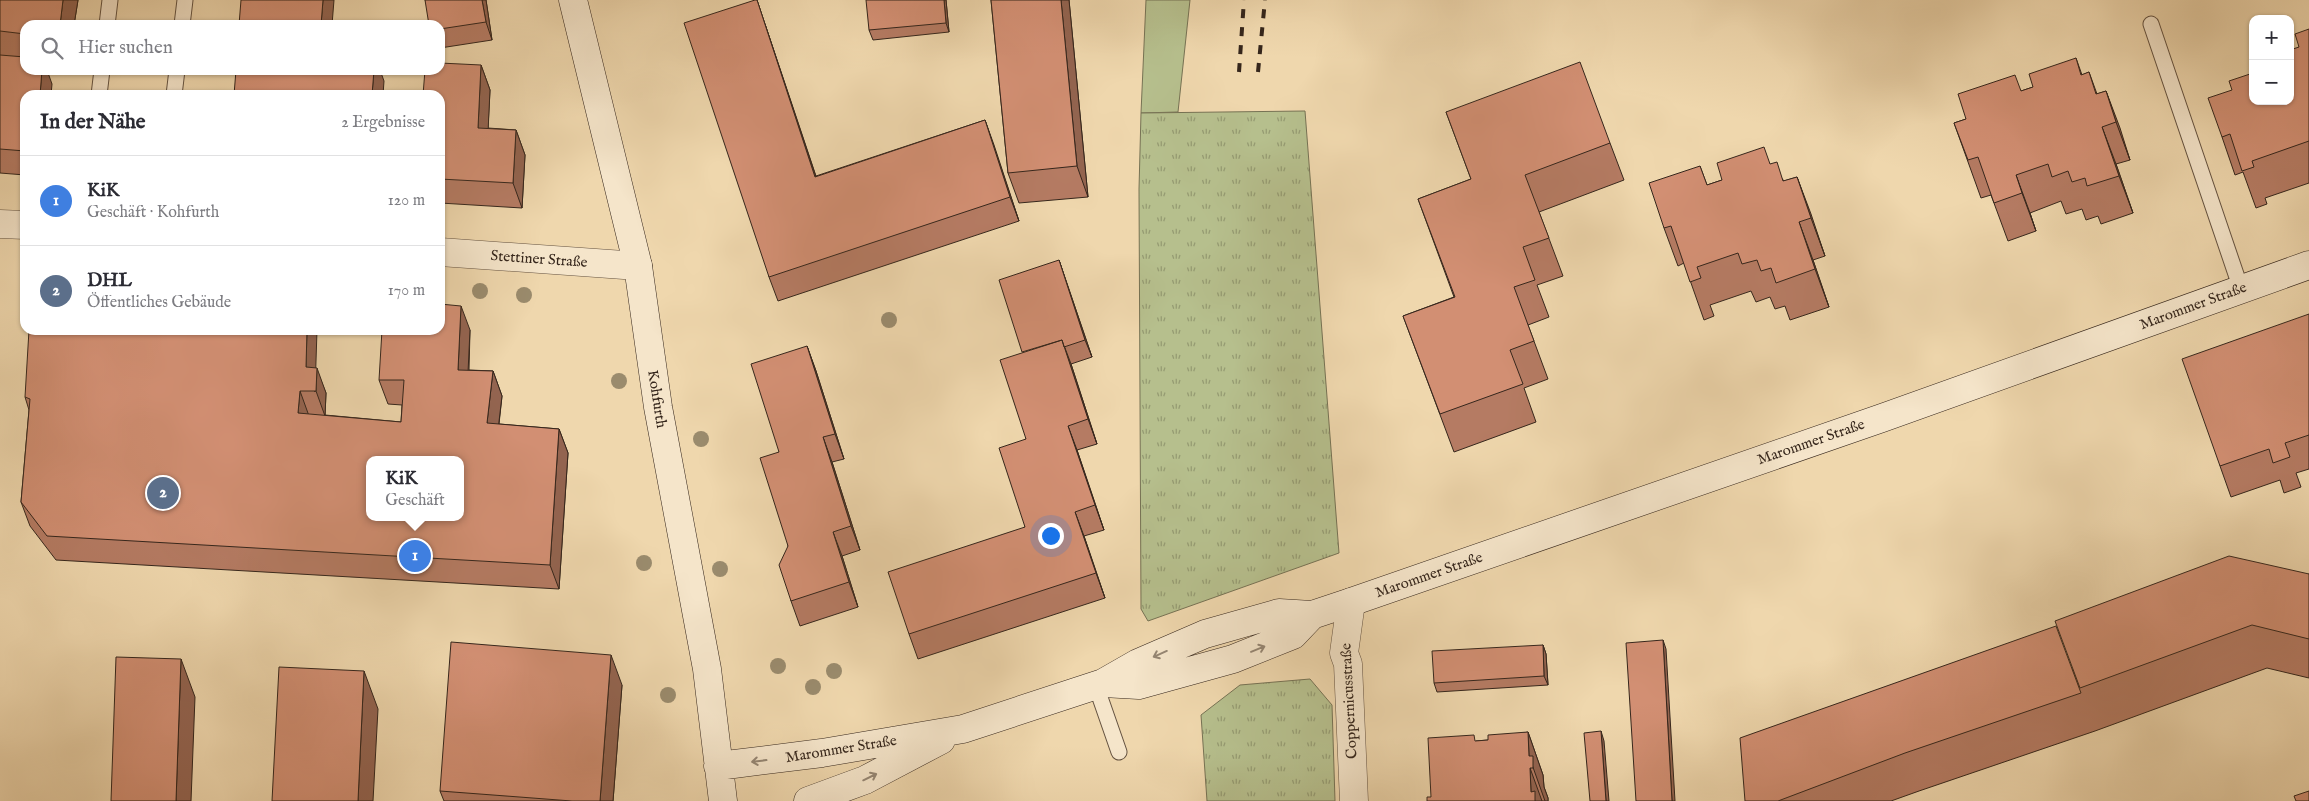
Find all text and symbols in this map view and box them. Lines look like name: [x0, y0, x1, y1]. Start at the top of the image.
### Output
map controls: [2249, 15, 2294, 105]
button: +: [2249, 15, 2294, 60]
search box: [20, 20, 445, 75]
icon: search: [38, 34, 66, 62]
text: Hier suchen: [78, 36, 173, 60]
button: −: [2249, 60, 2294, 105]
text: In der Nähe: [40, 109, 146, 136]
text: 2 Ergebnisse: [341, 113, 425, 133]
text: KiK: [87, 179, 119, 203]
text: 1: [53, 191, 59, 211]
text: 120 m: [388, 191, 425, 211]
text: Geschäft · Kohfurth: [87, 203, 219, 223]
street label: Stettiner Straße: [490, 246, 588, 272]
text: DHL: [87, 269, 132, 293]
street label: Marommer Straße: [2137, 278, 2249, 334]
text: 2: [52, 281, 60, 301]
text: 170 m: [388, 281, 425, 301]
text: Öffentliches Gebäude: [87, 293, 231, 313]
street label: Kohfurth: [643, 369, 671, 429]
street label: Marommer Straße: [1755, 415, 1867, 469]
popup: [366, 456, 464, 521]
text: KiK: [385, 467, 418, 491]
pin: 2: [147, 474, 179, 512]
text: Geschäft: [385, 491, 445, 511]
your location: [1038, 523, 1064, 549]
pin: 1: [399, 537, 431, 575]
street label: Marommer Straße: [1373, 548, 1485, 602]
one-way arrow: [1250, 643, 1265, 653]
street label: Coppernicusstraße: [1336, 643, 1362, 759]
one-way arrow: [1153, 649, 1168, 659]
street label: Marommer Straße: [784, 731, 898, 767]
one-way arrow: [751, 756, 767, 766]
one-way arrow: [862, 772, 877, 781]

